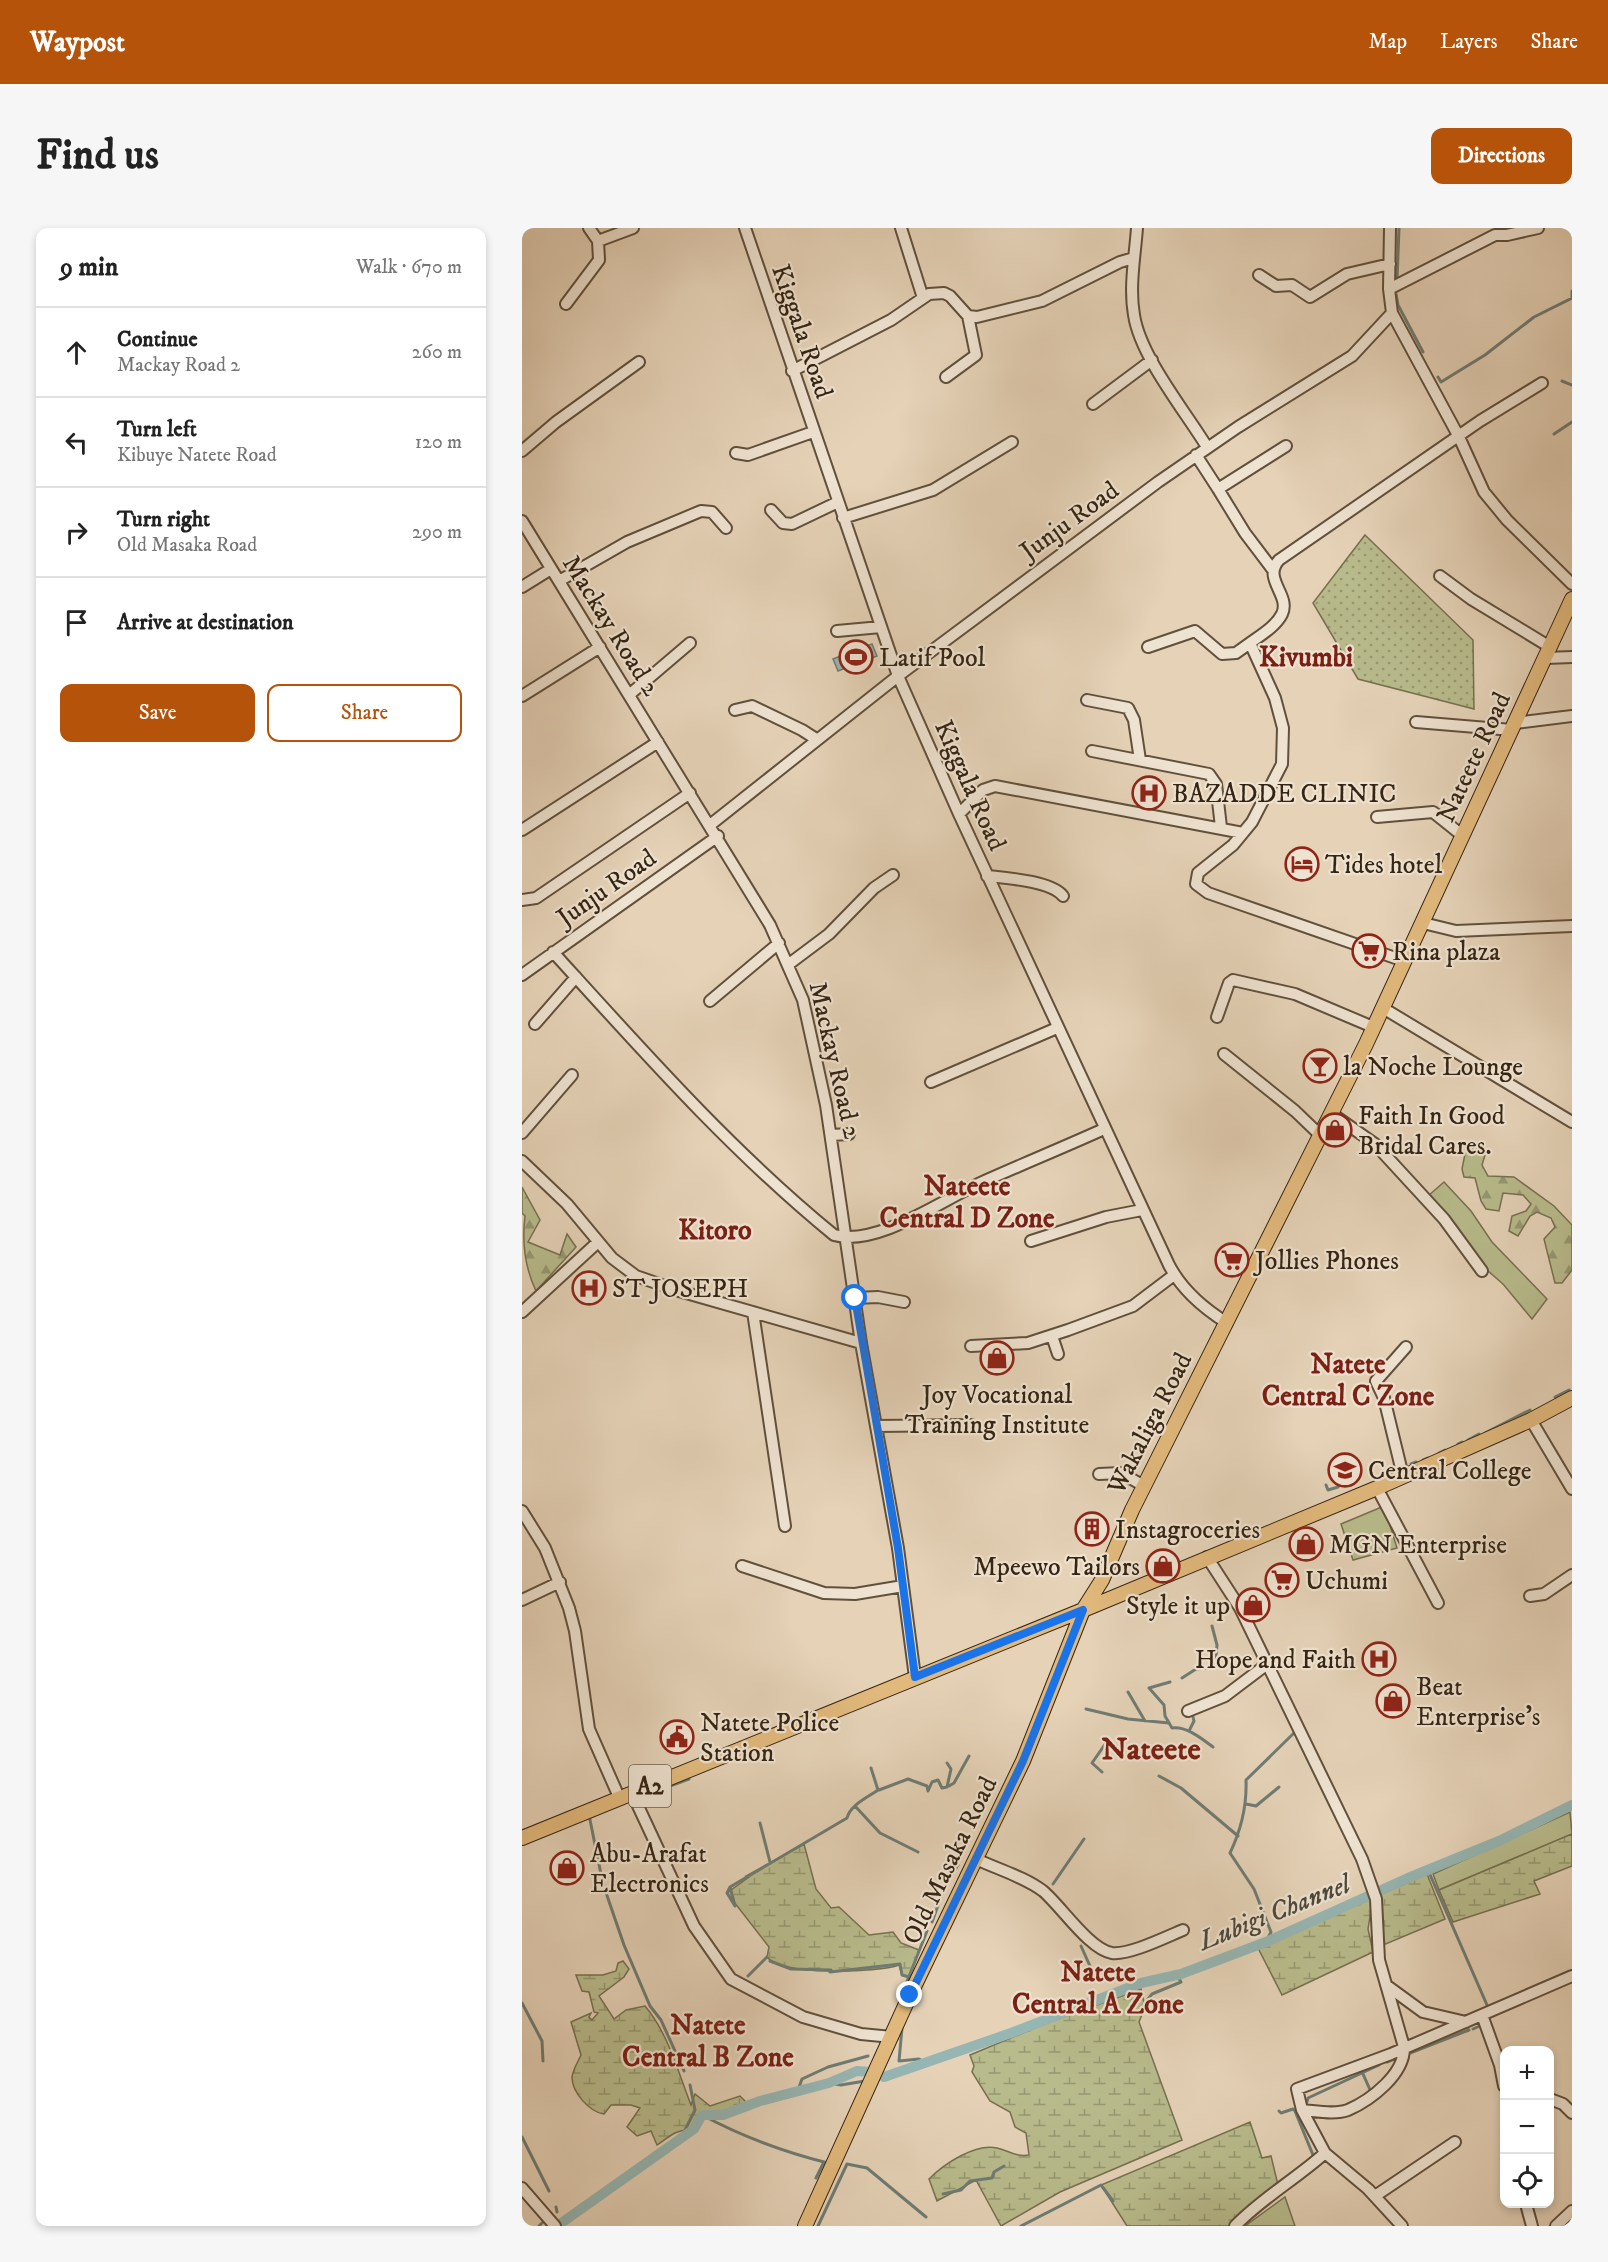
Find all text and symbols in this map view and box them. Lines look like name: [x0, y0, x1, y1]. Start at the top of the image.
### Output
text: Waypost: [30, 25, 125, 60]
text: Map: [1368, 29, 1407, 55]
text: Layers: [1440, 29, 1498, 55]
text: Share: [1531, 29, 1578, 55]
button: Directions: [1431, 128, 1572, 184]
text: Find us: [36, 130, 159, 182]
text: 9 min: [60, 251, 118, 284]
text: Walk · 670 m: [356, 255, 462, 280]
street label: Kiggala Road: [763, 260, 840, 403]
text: Continue: [117, 326, 198, 353]
icon: ahead: [60, 336, 93, 369]
text: 260 m: [412, 340, 462, 365]
text: Mackay Road 2: [117, 353, 240, 378]
text: Turn left: [117, 416, 197, 443]
icon: left: [60, 426, 93, 459]
text: 120 m: [415, 430, 462, 455]
text: Kibuye Natete Road: [117, 443, 277, 468]
street label: Junju Road: [1012, 474, 1126, 569]
text: Turn right: [117, 506, 210, 533]
icon: right: [60, 516, 93, 549]
text: 290 m: [412, 520, 462, 545]
text: Old Masaka Road: [117, 533, 257, 558]
street label: Mackay Road 2: [554, 549, 667, 703]
icon: arrive: [60, 606, 93, 639]
text: Arrive at destination: [117, 609, 294, 636]
sports icon: Latif Pool: [838, 639, 874, 675]
district label: Kivumbi: [1259, 640, 1353, 675]
place label: Latif Pool: [879, 642, 985, 675]
button: Save: [60, 684, 255, 742]
button: Share: [267, 684, 462, 742]
street label: Nateete Road: [1430, 687, 1519, 828]
street label: Kiggala Road: [926, 715, 1013, 856]
hospital icon: BAZADDE CLINIC: [1131, 775, 1167, 811]
place label: BAZADDE CLINIC: [1172, 778, 1396, 811]
street label: Junju Road: [549, 842, 663, 936]
hotel icon: Tides hotel: [1284, 846, 1320, 882]
place label: Tides hotel: [1325, 849, 1443, 882]
supermarket icon: Rina plaza: [1351, 933, 1387, 969]
place label: Rina plaza: [1392, 936, 1500, 969]
street label: Mackay Road 2: [800, 979, 869, 1142]
bar icon: la Noche Lounge: [1302, 1048, 1338, 1084]
place label: la Noche Lounge: [1343, 1051, 1523, 1084]
place label: Faith In Good Bridal Cares.: [1358, 1100, 1505, 1163]
shop icon: Faith In Good Bridal Cares.: [1317, 1112, 1353, 1148]
district label: Nateete Central D Zone: [880, 1169, 1055, 1236]
district label: Kitoro: [678, 1213, 752, 1248]
supermarket icon: Jollies Phones: [1214, 1242, 1250, 1278]
place label: Jollies Phones: [1253, 1245, 1399, 1278]
hospital icon: ST JOSEPH: [571, 1270, 607, 1306]
place label: ST JOSEPH: [612, 1273, 748, 1306]
route start: [841, 1284, 867, 1310]
shop icon: Joy Vocational Training Institute: [979, 1340, 1015, 1376]
street label: Wakaliga Road: [1100, 1347, 1200, 1501]
district label: Natete Central C Zone: [1262, 1347, 1435, 1414]
place label: Joy Vocational Training Institute: [905, 1379, 1089, 1442]
school or university icon: Central College: [1327, 1452, 1363, 1488]
place label: Central College: [1368, 1455, 1531, 1488]
building icon: Instagroceries: [1074, 1511, 1110, 1547]
place label: Instagroceries: [1115, 1514, 1260, 1547]
shop icon: MGN Enterprise: [1288, 1526, 1324, 1562]
place label: MGN Enterprise: [1329, 1529, 1507, 1562]
shop icon: Mpeewo Tailors: [1145, 1548, 1181, 1584]
place label: Mpeewo Tailors: [973, 1551, 1140, 1584]
supermarket icon: Uchumi: [1264, 1562, 1300, 1598]
place label: Uchumi: [1305, 1565, 1388, 1598]
shop icon: Style it up: [1235, 1587, 1271, 1623]
place label: Style it up: [1126, 1590, 1230, 1623]
hospital icon: Hope and Faith: [1361, 1641, 1397, 1677]
place label: Hope and Faith: [1195, 1644, 1356, 1677]
place label: Beat Enterprise's: [1416, 1671, 1540, 1734]
shop icon: Beat Enterprise's: [1375, 1683, 1411, 1719]
place label: Natete Police Station: [700, 1707, 839, 1770]
public building icon: Natete Police Station: [659, 1719, 695, 1755]
district label: Nateete: [1101, 1730, 1201, 1770]
road number: A2: [629, 1765, 671, 1807]
street label: Old Masaka Road: [896, 1771, 1005, 1950]
place label: Abu-Arafat Electronics: [590, 1838, 709, 1901]
shop icon: Abu-Arafat Electronics: [549, 1850, 585, 1886]
water label: Lubigi Channel: [1192, 1866, 1358, 1959]
district label: Natete Central A Zone: [1012, 1955, 1184, 2022]
route end: [896, 1981, 922, 2007]
district label: Natete Central B Zone: [622, 2008, 794, 2075]
map controls: [1500, 2046, 1554, 2208]
button: +: [1500, 2046, 1554, 2100]
button: −: [1500, 2100, 1554, 2154]
button: locate: [1500, 2154, 1554, 2208]

